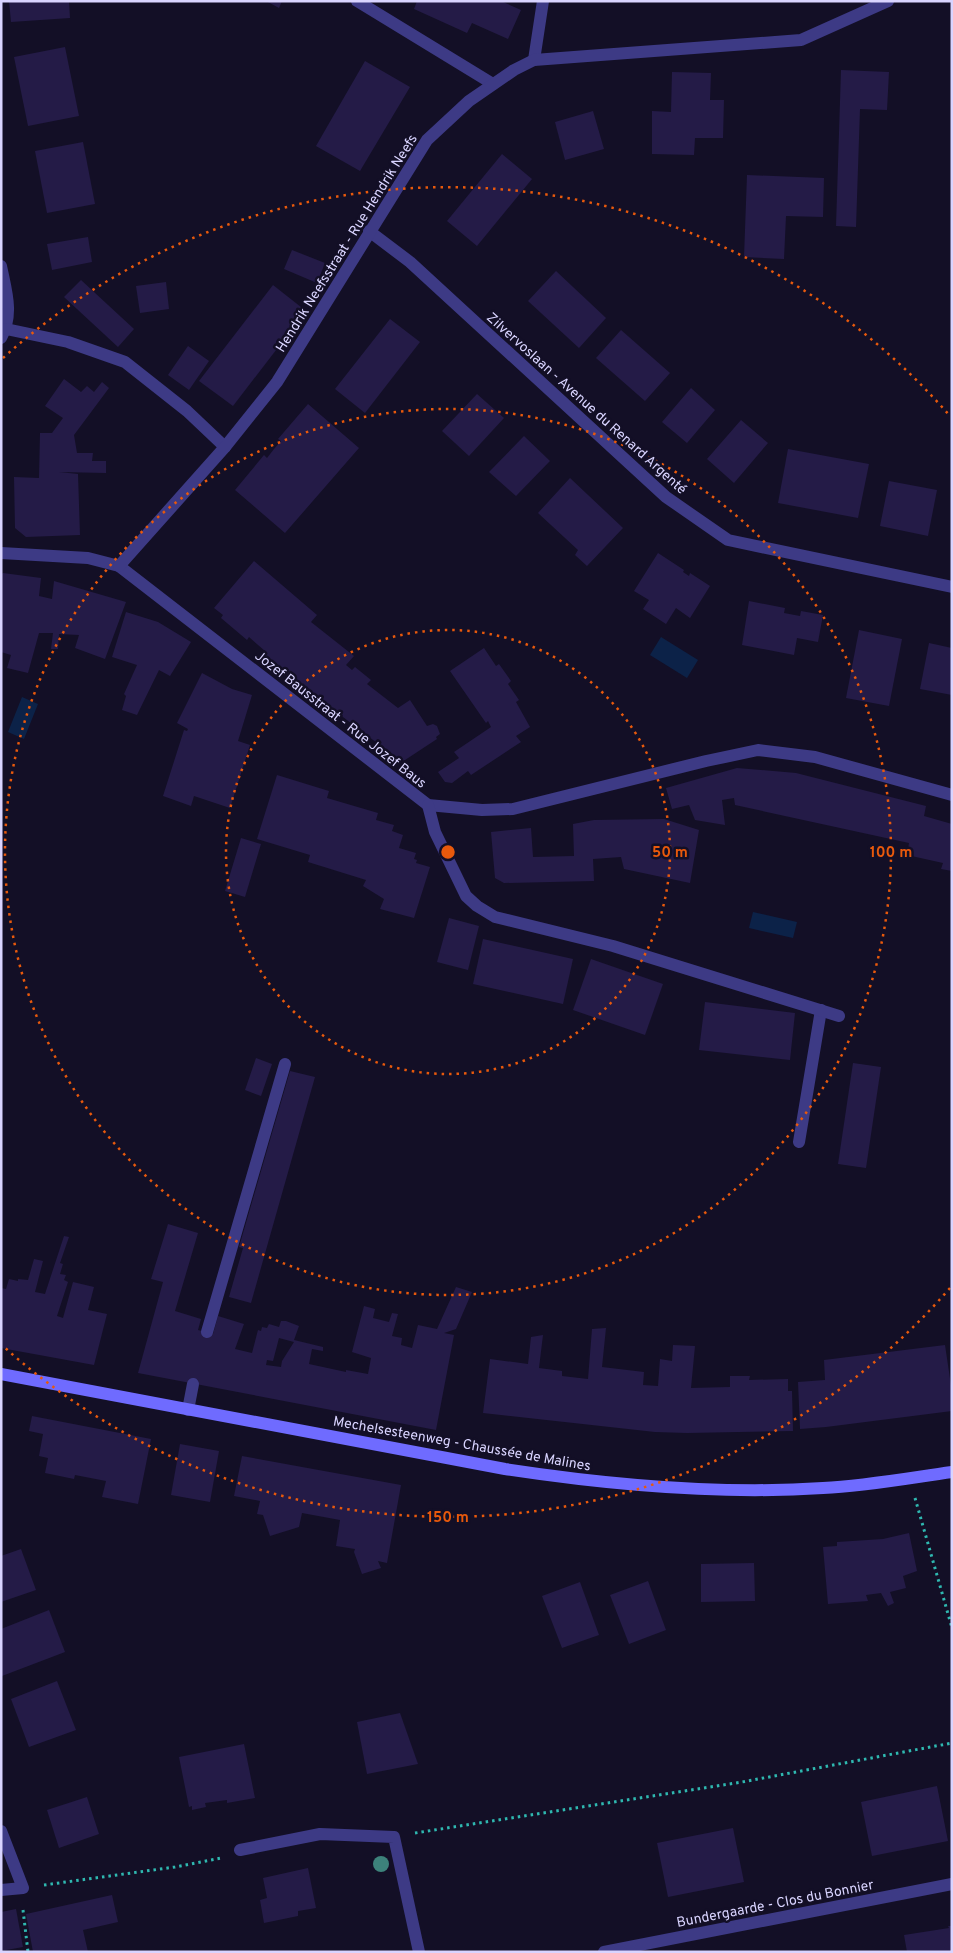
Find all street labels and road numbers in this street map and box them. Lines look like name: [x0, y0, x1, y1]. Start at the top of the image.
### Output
street label: Hendrik Neefsstraat - Rue Hendrik Neefs: [273, 132, 422, 356]
street label: Zilvervoslaan - Avenue du Renard Argenté: [482, 310, 690, 499]
street label: Jozef Bausstraat - Rue Jozef Baus: [251, 648, 429, 793]
street label: Mechelsesteenweg - Chaussée de Malines: [332, 1413, 592, 1476]
street label: Bundergaarde - Clos du Bonnier: [675, 1877, 876, 1932]

